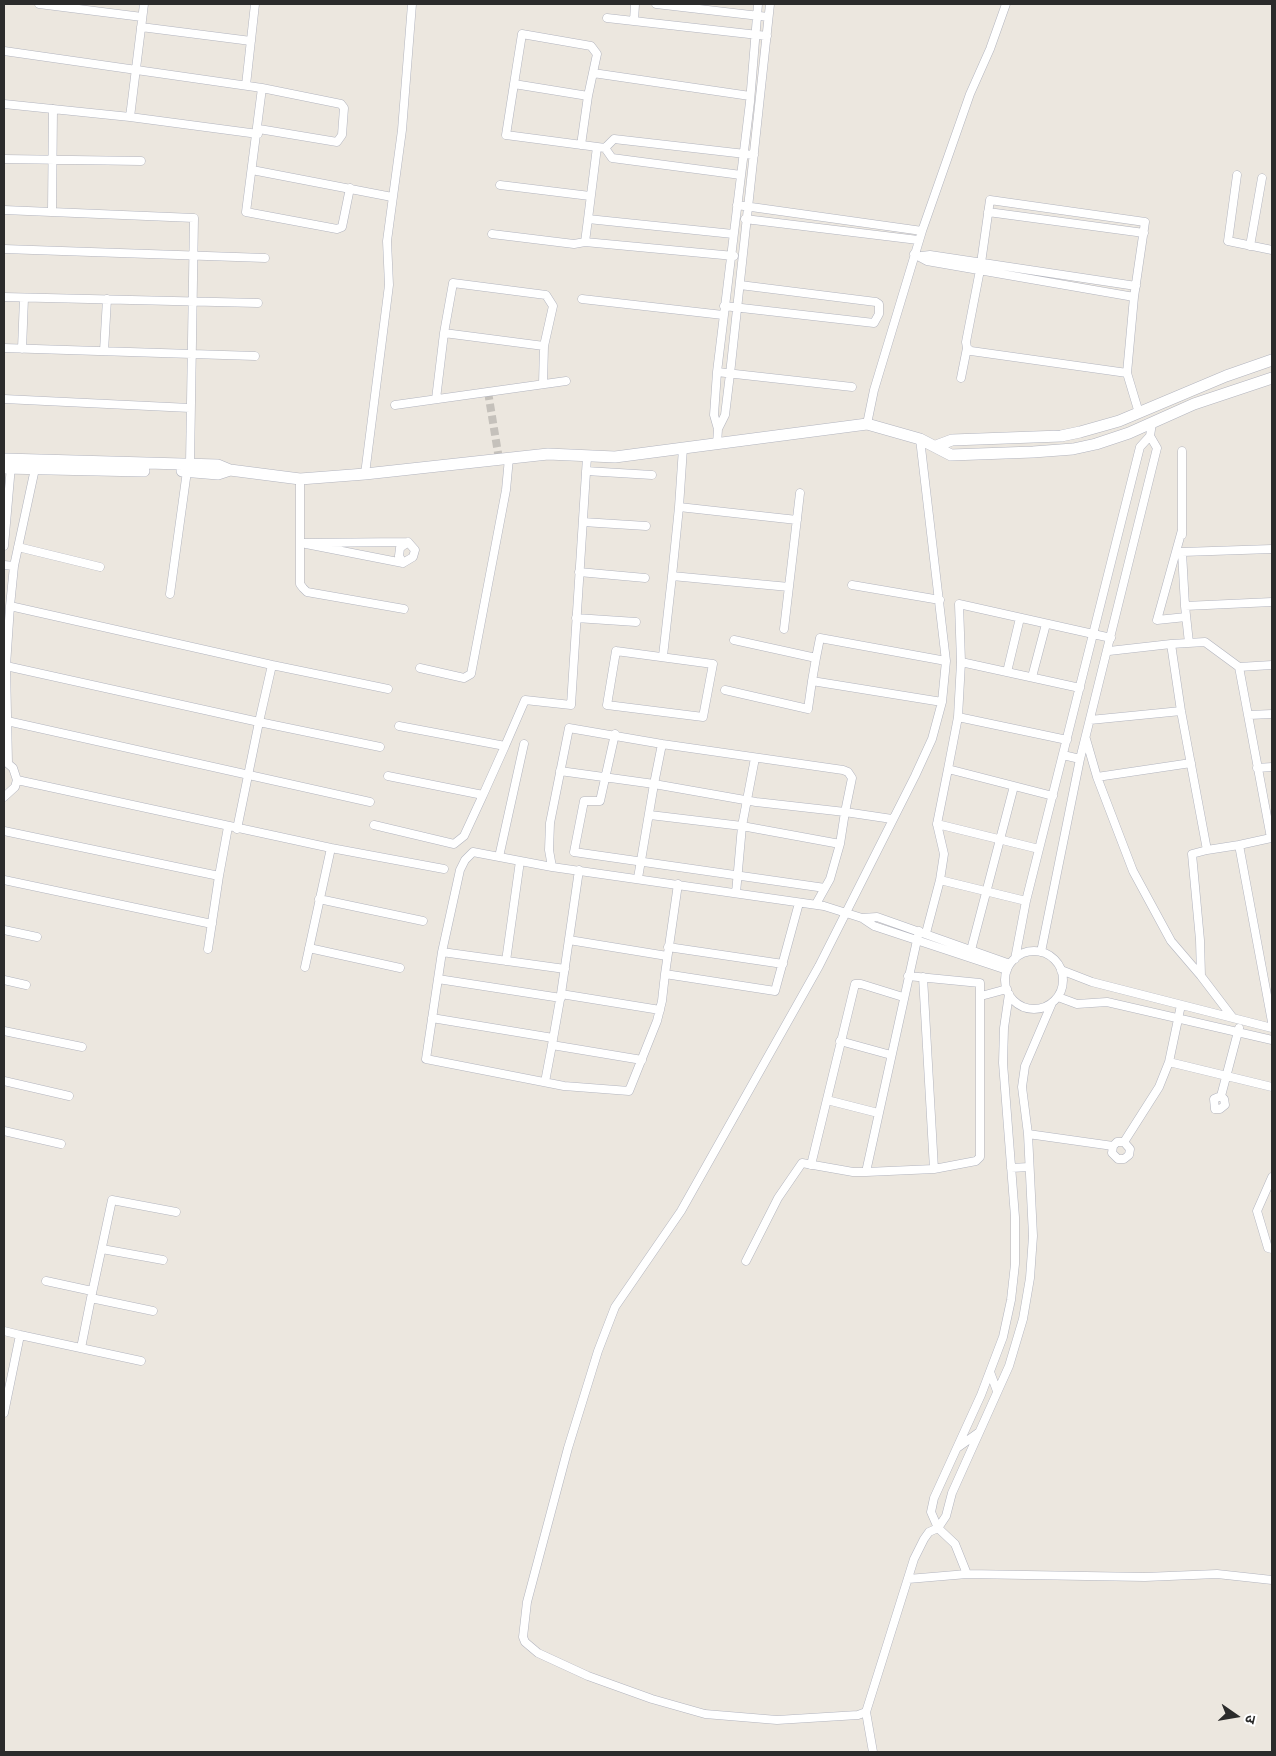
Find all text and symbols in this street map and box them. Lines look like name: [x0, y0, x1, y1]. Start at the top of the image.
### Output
north arrow: [1211, 1691, 1261, 1741]
text: उ: [1241, 1713, 1260, 1725]

